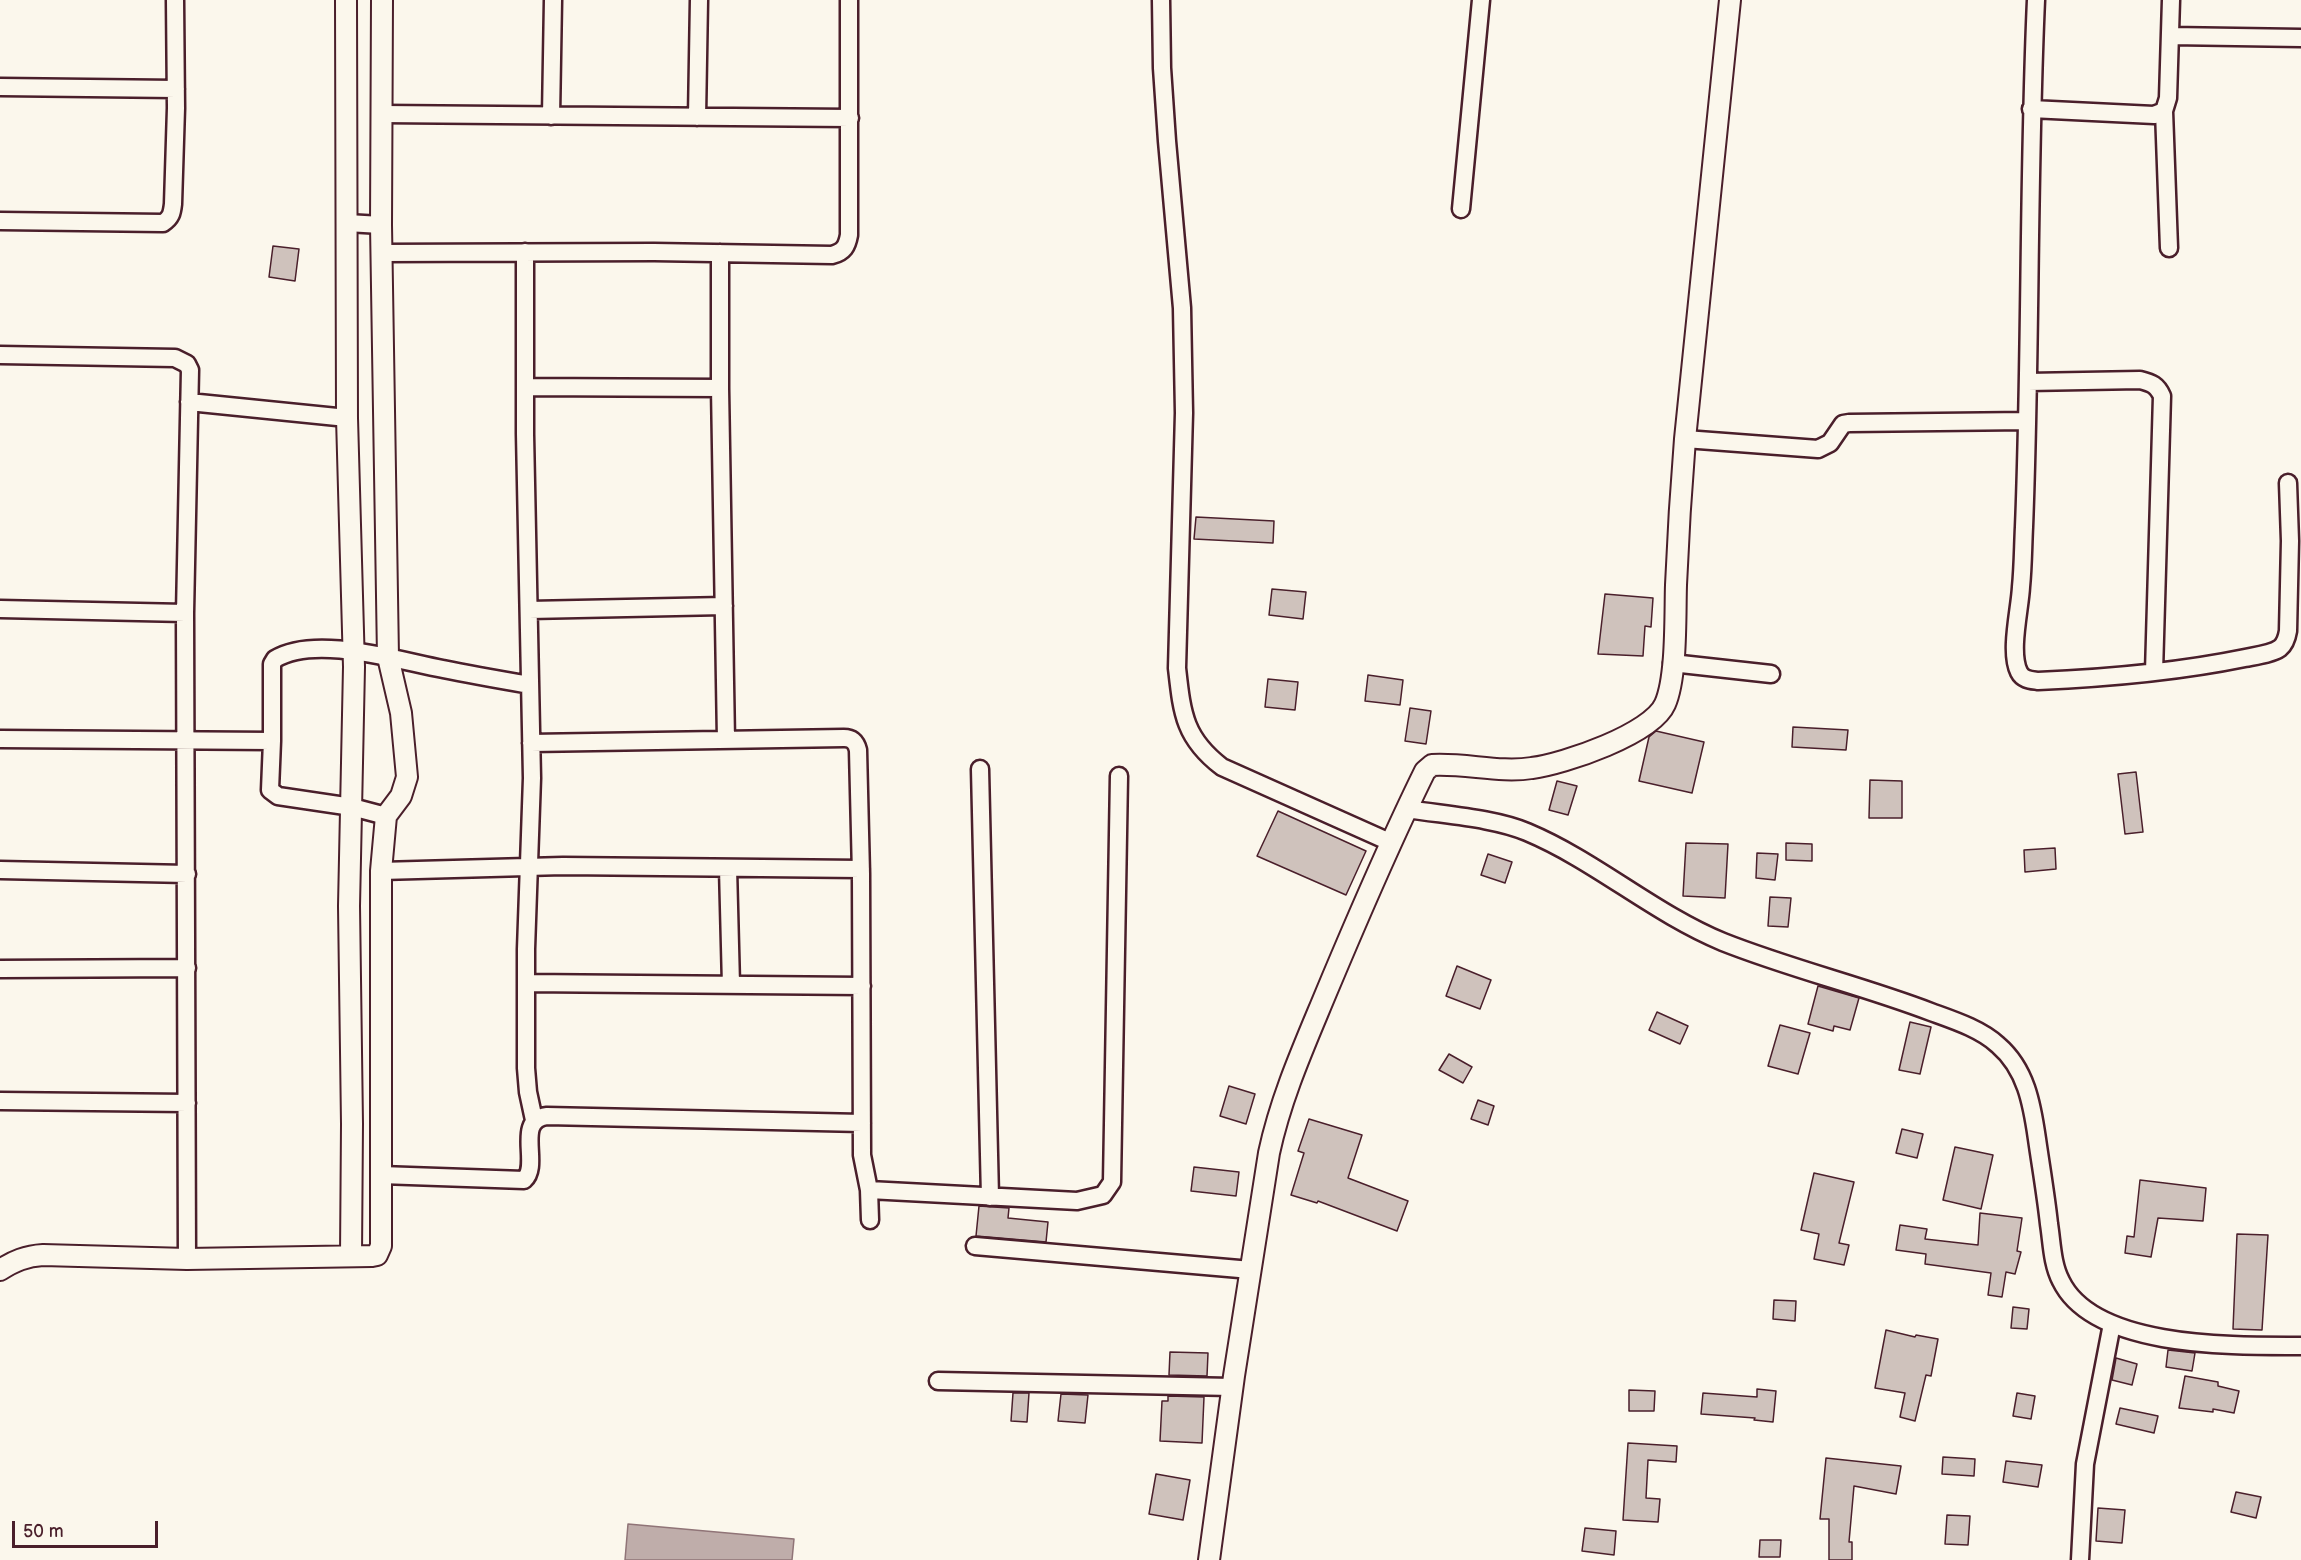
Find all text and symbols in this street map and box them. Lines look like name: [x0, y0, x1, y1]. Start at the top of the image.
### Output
scale bar: [15, 1509, 160, 1547]
text: 50 m: [23, 1521, 64, 1542]

